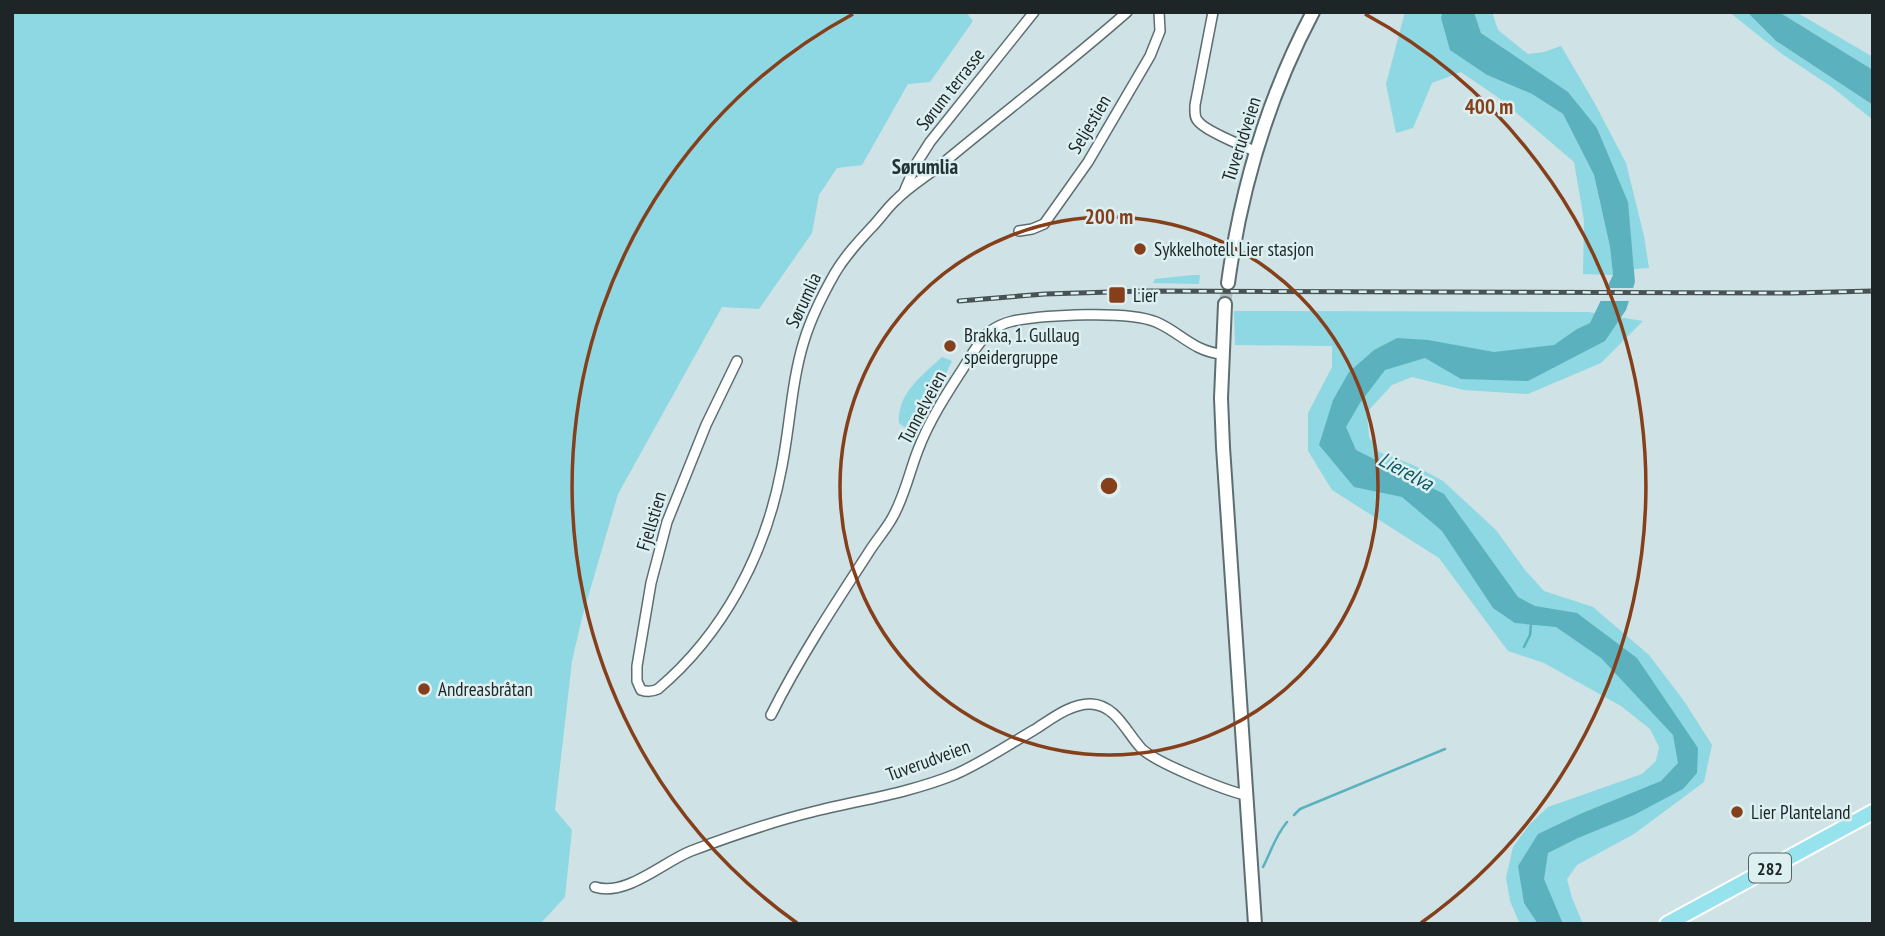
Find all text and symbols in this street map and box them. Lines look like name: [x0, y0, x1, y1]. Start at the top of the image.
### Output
street label: Sørum terrasse: [910, 43, 990, 135]
street label: Seljestien: [1062, 90, 1116, 158]
text: 400 m: [1465, 93, 1513, 120]
street label: Tuverudveien: [1216, 94, 1266, 184]
district label: Sørumlia: [892, 153, 959, 180]
text: 200 m: [1085, 203, 1133, 230]
place label: Sykkelhotell Lier stasjon: [1154, 237, 1314, 261]
marker: Sykkelhotell Lier stasjon: [1132, 241, 1148, 257]
street label: Sørumlia: [780, 268, 826, 332]
place label: Lier: [1133, 283, 1159, 307]
marker: Lier: [1107, 285, 1127, 305]
place label: Brakka, 1. Gullaug speidergruppe: [964, 323, 1080, 369]
marker: Brakka, 1. Gullaug speidergruppe: [942, 338, 958, 354]
street label: Tunnelveien: [893, 366, 951, 448]
water label: Lierelva: [1374, 446, 1439, 497]
centre of rings: [1097, 474, 1121, 498]
street label: Fjellstien: [631, 489, 671, 553]
place label: Andreasbråtan: [438, 677, 533, 701]
marker: Andreasbråtan: [416, 681, 432, 697]
street label: Tuverudveien: [883, 734, 973, 786]
place label: Lier Planteland: [1751, 800, 1851, 824]
marker: Lier Planteland: [1729, 804, 1745, 820]
road number: 282: [1749, 854, 1791, 882]

